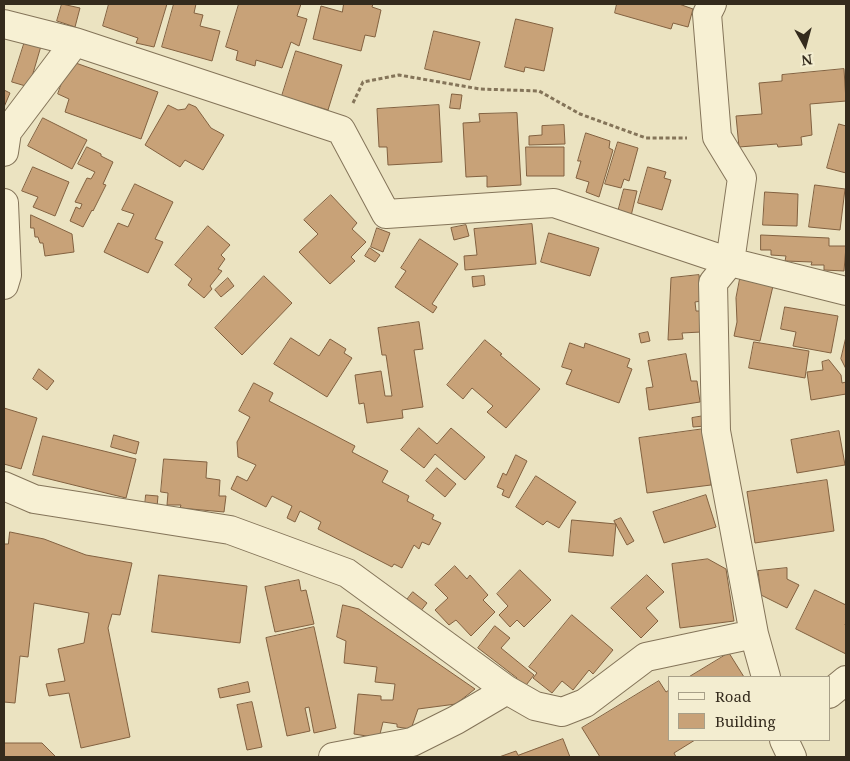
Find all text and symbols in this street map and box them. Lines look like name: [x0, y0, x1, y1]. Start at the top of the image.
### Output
north arrow: [780, 20, 830, 70]
text: N: [800, 50, 814, 70]
legend: [668, 676, 830, 741]
text: Road: [715, 686, 751, 706]
text: Building: [715, 711, 776, 731]

